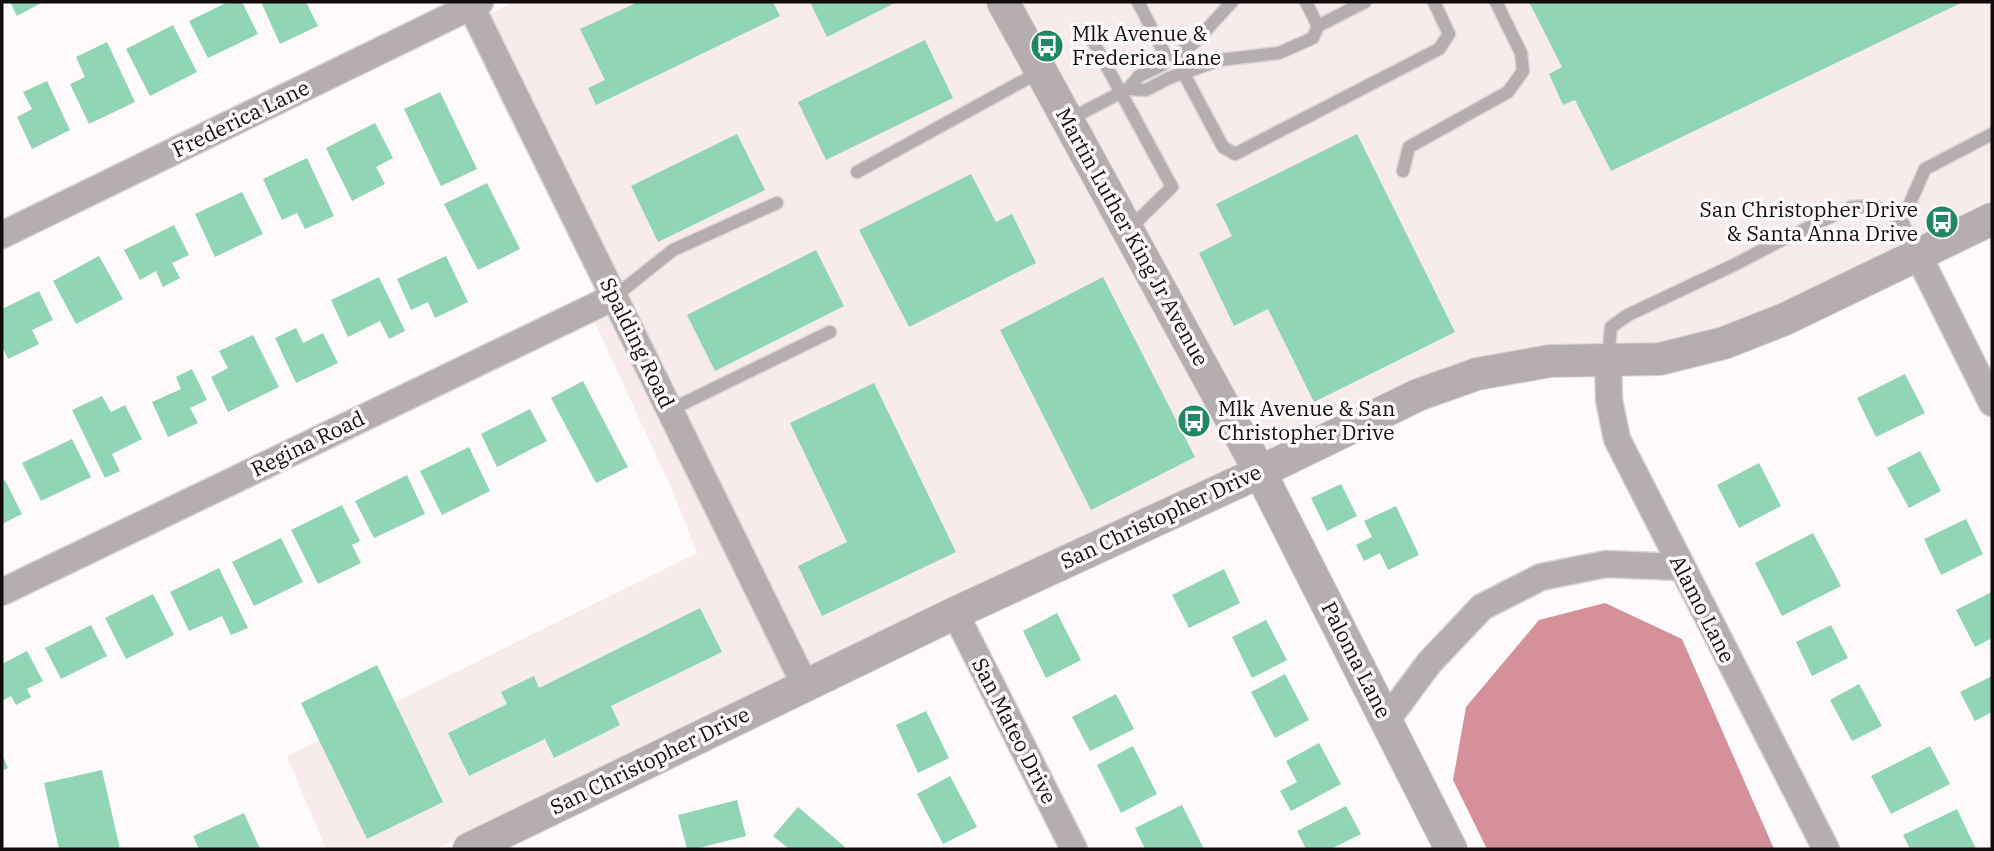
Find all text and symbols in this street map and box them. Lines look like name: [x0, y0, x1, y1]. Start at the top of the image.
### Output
place label: Mlk Avenue & Frederica Lane: [1072, 19, 1221, 71]
bus stop icon: Mlk Avenue & Frederica Lane: [1028, 27, 1066, 65]
street label: Frederica Lane: [167, 73, 314, 163]
street label: Martin Luther King Jr Avenue: [1050, 102, 1216, 371]
place label: San Christopher Drive & Santa Anna Drive: [1699, 195, 1918, 247]
bus stop icon: San Christopher Drive & Santa Anna Drive: [1923, 203, 1961, 241]
street label: Spalding Road: [594, 272, 682, 413]
place label: Mlk Avenue & San Christopher Drive: [1218, 394, 1395, 446]
bus stop icon: Mlk Avenue & San Christopher Drive: [1175, 402, 1213, 440]
street label: Regina Road: [246, 403, 369, 483]
street label: San Christopher Drive: [1056, 457, 1266, 575]
street label: Alamo Lane: [1664, 550, 1742, 667]
street label: Paloma Lane: [1315, 596, 1398, 723]
street label: San Mateo Drive: [966, 653, 1064, 808]
street label: San Christopher Drive: [545, 700, 754, 821]

